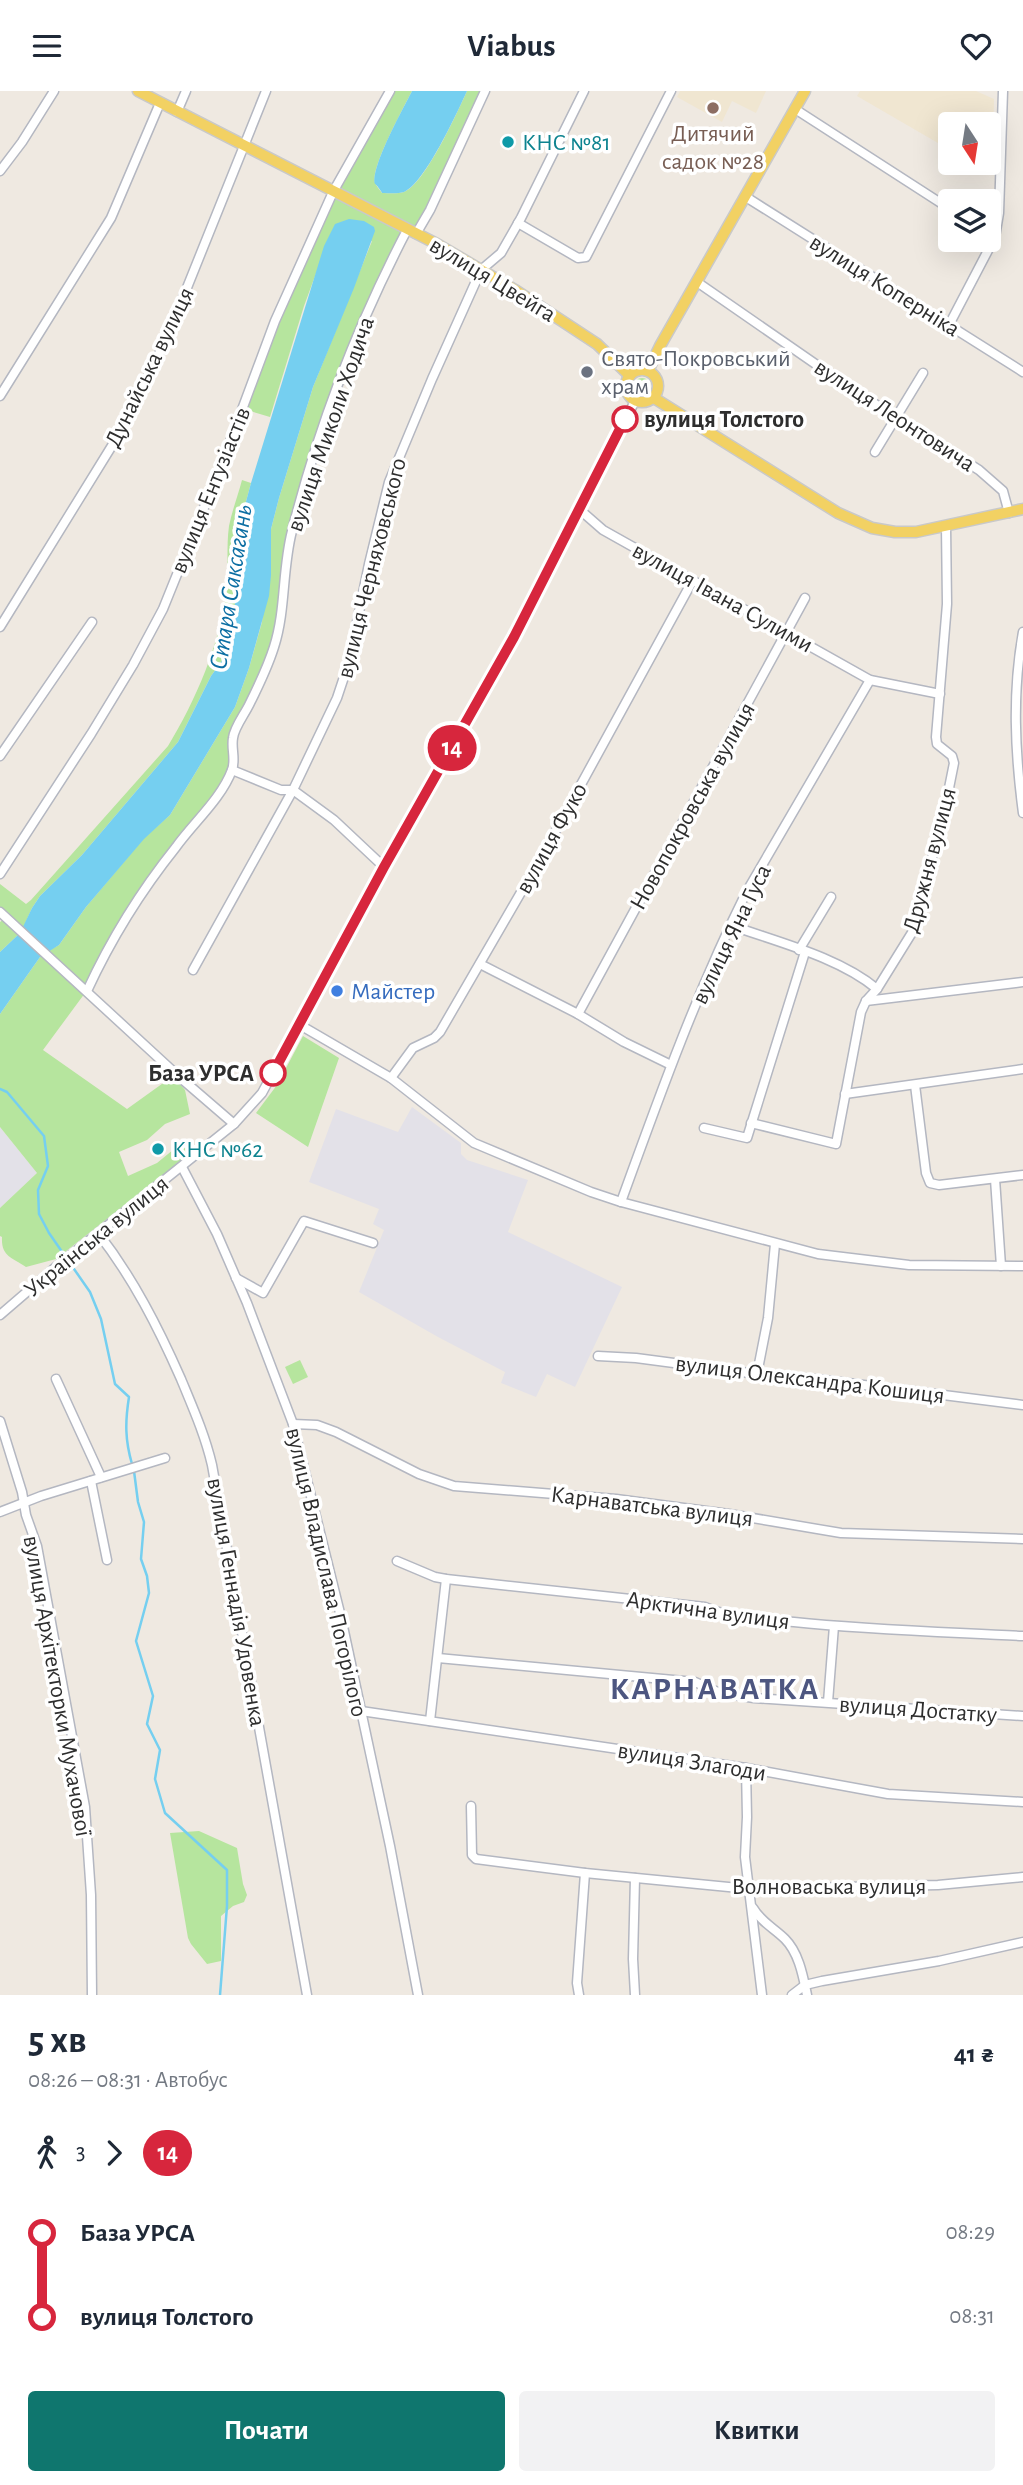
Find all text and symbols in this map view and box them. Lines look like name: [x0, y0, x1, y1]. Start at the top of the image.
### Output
icon: menu: [28, 27, 66, 65]
icon: heart: [957, 27, 995, 65]
text: Viabus: [467, 30, 556, 62]
marker: Дитячий садок №28: [705, 100, 721, 116]
north arrow: [938, 112, 1001, 175]
map controls: [938, 112, 1001, 252]
place label: Дитячий садок №28: [662, 122, 764, 174]
place label: КНС №81: [522, 131, 611, 155]
marker: КНС №81: [500, 134, 516, 150]
button: layers: [938, 189, 1001, 252]
street label: вулиця Коперніка: [805, 230, 964, 342]
street label: вулиця Цвейга: [425, 233, 560, 327]
street label: Дунайська вулиця: [101, 284, 199, 451]
street label: вулиця Миколи Ходича: [283, 314, 379, 535]
place label: Свято-Покровський храм: [601, 347, 791, 399]
street label: вулиця Леонтовича: [810, 355, 979, 477]
marker: Свято-Покровський храм: [579, 364, 595, 380]
street label: вулиця Ентузіастів: [167, 404, 255, 577]
marker: вулиця Толстого: [612, 406, 638, 432]
place label: вулиця Толстого: [644, 408, 804, 432]
street label: вулиця Черняховського: [333, 456, 411, 681]
water label: Стара Саксагань: [205, 503, 257, 672]
street label: вулиця Івана Сулими: [628, 538, 817, 657]
street label: Новопокровська вулиця: [626, 699, 760, 914]
line badge: 14: [420, 725, 484, 771]
text: 14: [442, 736, 462, 760]
street label: вулиця Фуко: [512, 779, 592, 898]
street label: Дружня вулиця: [899, 785, 961, 935]
street label: вулиця Яна Гуса: [688, 861, 776, 1008]
place label: Майстер: [351, 980, 435, 1004]
marker: Майстер: [329, 983, 345, 999]
marker: База УРСА: [260, 1060, 286, 1086]
place label: База УРСА: [148, 1062, 254, 1086]
place label: КНС №62: [172, 1138, 263, 1162]
marker: КНС №62: [150, 1141, 166, 1157]
street label: Українська вулиця: [20, 1171, 173, 1302]
street label: вулиця Олександра Кошиця: [674, 1352, 946, 1408]
street label: вулиця Владислава Погорілого: [281, 1425, 371, 1719]
street label: вулиця Геннадія Удовенка: [202, 1476, 270, 1728]
street label: Карнаватська вулиця: [549, 1483, 754, 1531]
street label: вулиця Архітекторки Мухачової: [19, 1534, 95, 1839]
street label: Арктична вулиця: [625, 1588, 791, 1634]
district label: КАРНАВАТКА: [610, 1673, 820, 1705]
street label: вулиця Достатку: [838, 1693, 998, 1728]
street label: вулиця Злагоди: [616, 1738, 768, 1786]
street label: Волноваська вулиця: [731, 1875, 927, 1899]
text: 5 хв: [28, 2022, 86, 2060]
text: 41 ₴: [954, 2041, 995, 2067]
text: 08:26 – 08:31 · Автобус: [28, 2069, 228, 2092]
icon: walk: [28, 2134, 66, 2172]
icon: forward: [95, 2134, 133, 2172]
text: 3: [76, 2141, 85, 2164]
text: 14: [157, 2141, 178, 2165]
text: База УРСА: [80, 2220, 195, 2246]
text: 08:29: [945, 2221, 995, 2244]
text: вулиця Толстого: [80, 2304, 253, 2330]
text: 08:31: [949, 2305, 995, 2328]
button: Почати: [28, 2391, 505, 2471]
button: Квитки: [519, 2391, 995, 2471]

